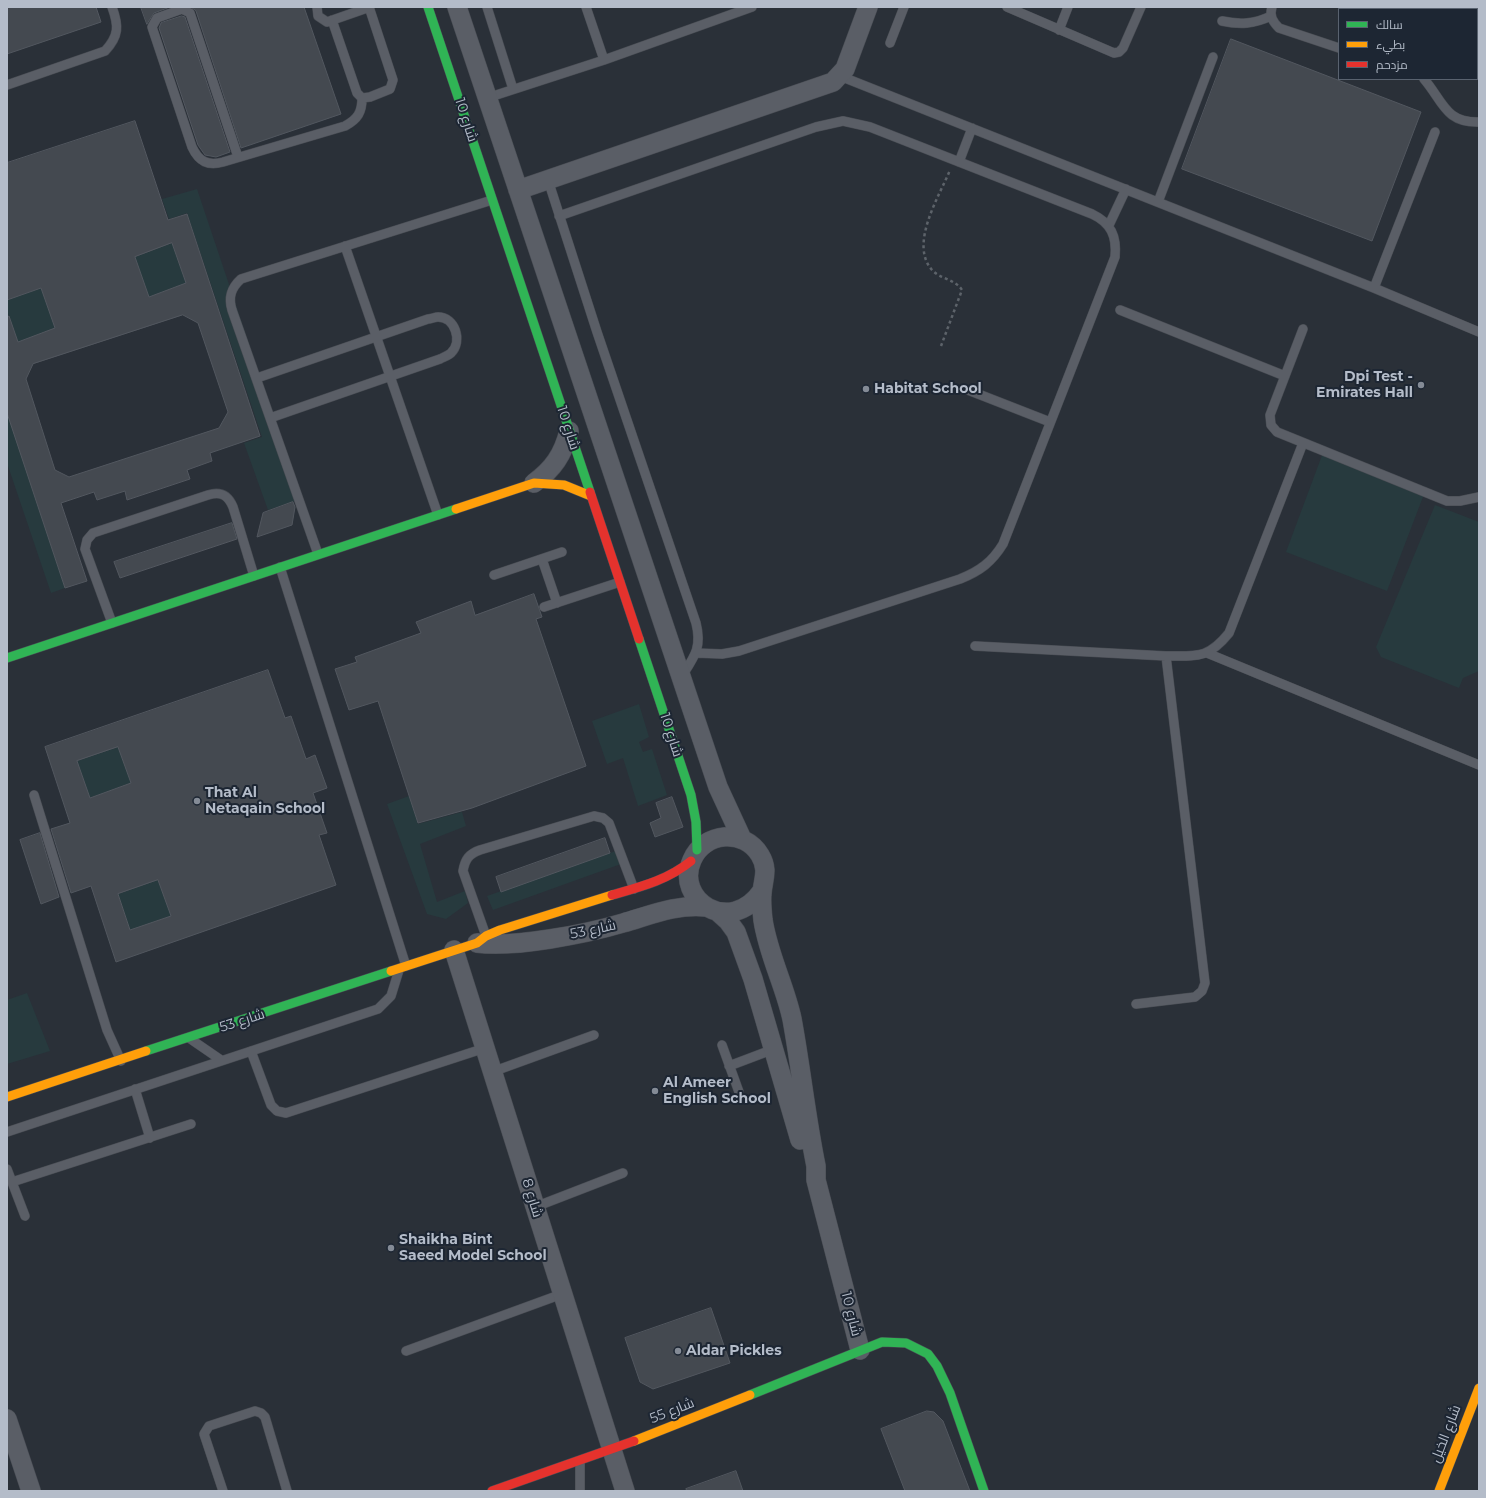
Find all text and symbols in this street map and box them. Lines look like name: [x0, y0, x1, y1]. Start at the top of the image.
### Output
legend: [1338, 8, 1478, 80]
text: سالك: [1376, 17, 1403, 32]
text: بطيء: [1376, 37, 1405, 52]
text: مزدحم: [1376, 57, 1408, 72]
street label: شارع 10: [451, 96, 481, 144]
place label: Dpi Test - Emirates Hall: [1316, 369, 1413, 402]
marker: Dpi Test - Emirates Hall: [1416, 380, 1426, 390]
place label: Habitat School: [874, 381, 982, 397]
marker: Habitat School: [861, 384, 871, 394]
street label: شارع 10: [553, 404, 583, 452]
street label: شارع 10: [656, 711, 686, 759]
place label: That Al Netaqain School: [205, 785, 325, 818]
marker: That Al Netaqain School: [192, 796, 202, 806]
street label: شارع 53: [568, 917, 618, 943]
street label: شارع 53: [217, 1006, 267, 1036]
place label: Al Ameer English School: [663, 1075, 771, 1108]
marker: Al Ameer English School: [650, 1086, 660, 1096]
street label: شارع 8: [518, 1177, 546, 1219]
place label: Shaikha Bint Saeed Model School: [399, 1232, 547, 1264]
marker: Shaikha Bint Saeed Model School: [386, 1243, 396, 1253]
street label: شارع 10: [837, 1290, 865, 1338]
place label: Aldar Pickles: [686, 1343, 782, 1359]
marker: Aldar Pickles: [673, 1346, 683, 1356]
street label: شارع 55: [647, 1394, 697, 1428]
street label: شارع الخيل: [1427, 1403, 1465, 1465]

